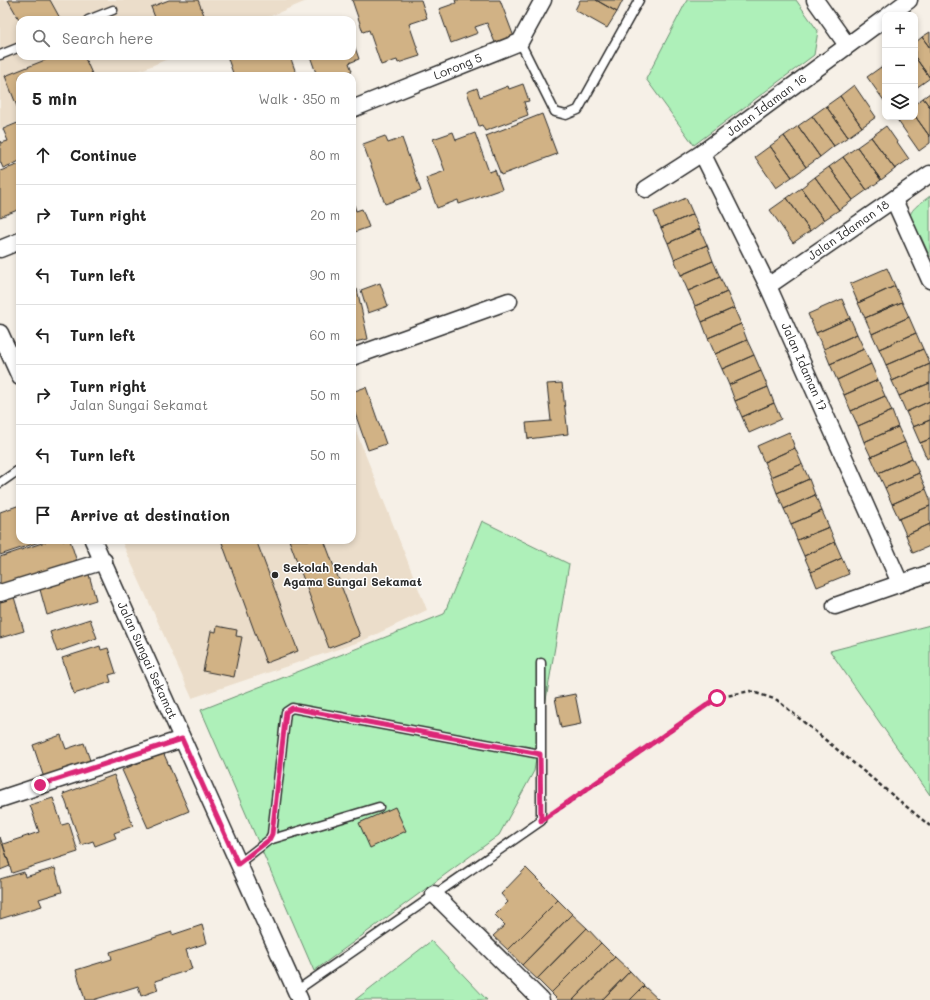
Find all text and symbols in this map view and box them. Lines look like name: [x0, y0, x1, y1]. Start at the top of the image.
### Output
map controls: [882, 12, 918, 120]
button: +: [882, 12, 918, 48]
search box: [16, 16, 356, 60]
icon: search: [30, 27, 52, 49]
text: Search here: [62, 28, 153, 48]
button: −: [882, 48, 918, 84]
street label: Lorong 5: [431, 49, 484, 83]
street label: Jalan Idaman 16: [723, 70, 809, 139]
button: layers: [882, 84, 918, 120]
text: 5 min: [32, 87, 77, 109]
text: Walk · 350 m: [259, 90, 340, 107]
icon: ahead: [32, 144, 54, 166]
text: Continue: [70, 145, 137, 165]
text: 80 m: [310, 146, 340, 163]
street label: Jalan Idaman 18: [804, 196, 892, 263]
icon: right: [32, 204, 54, 226]
text: Turn right: [70, 205, 147, 225]
text: 20 m: [310, 206, 340, 223]
icon: left: [32, 264, 54, 286]
text: Turn left: [70, 265, 135, 285]
text: 90 m: [310, 266, 340, 283]
street label: Jalan Idaman 17: [778, 320, 832, 413]
icon: left: [32, 324, 54, 346]
text: Turn left: [70, 325, 135, 345]
text: 60 m: [310, 326, 340, 343]
text: Turn right: [70, 376, 147, 396]
icon: right: [32, 384, 54, 406]
text: 50 m: [310, 386, 340, 403]
text: Jalan Sungai Sekamat: [70, 396, 208, 413]
icon: left: [32, 444, 54, 466]
text: Turn left: [70, 445, 135, 465]
text: 50 m: [310, 446, 340, 463]
icon: arrive: [32, 504, 54, 526]
text: Arrive at destination: [70, 505, 230, 525]
place label: Sekolah Rendah Agama Sungai Sekamat: [283, 559, 422, 589]
marker: Sekolah Rendah Agama Sungai Sekamat: [270, 570, 280, 580]
street label: Jalan Sungai Sekamat: [115, 599, 182, 721]
route start: [708, 689, 726, 707]
route end: [31, 776, 49, 794]

